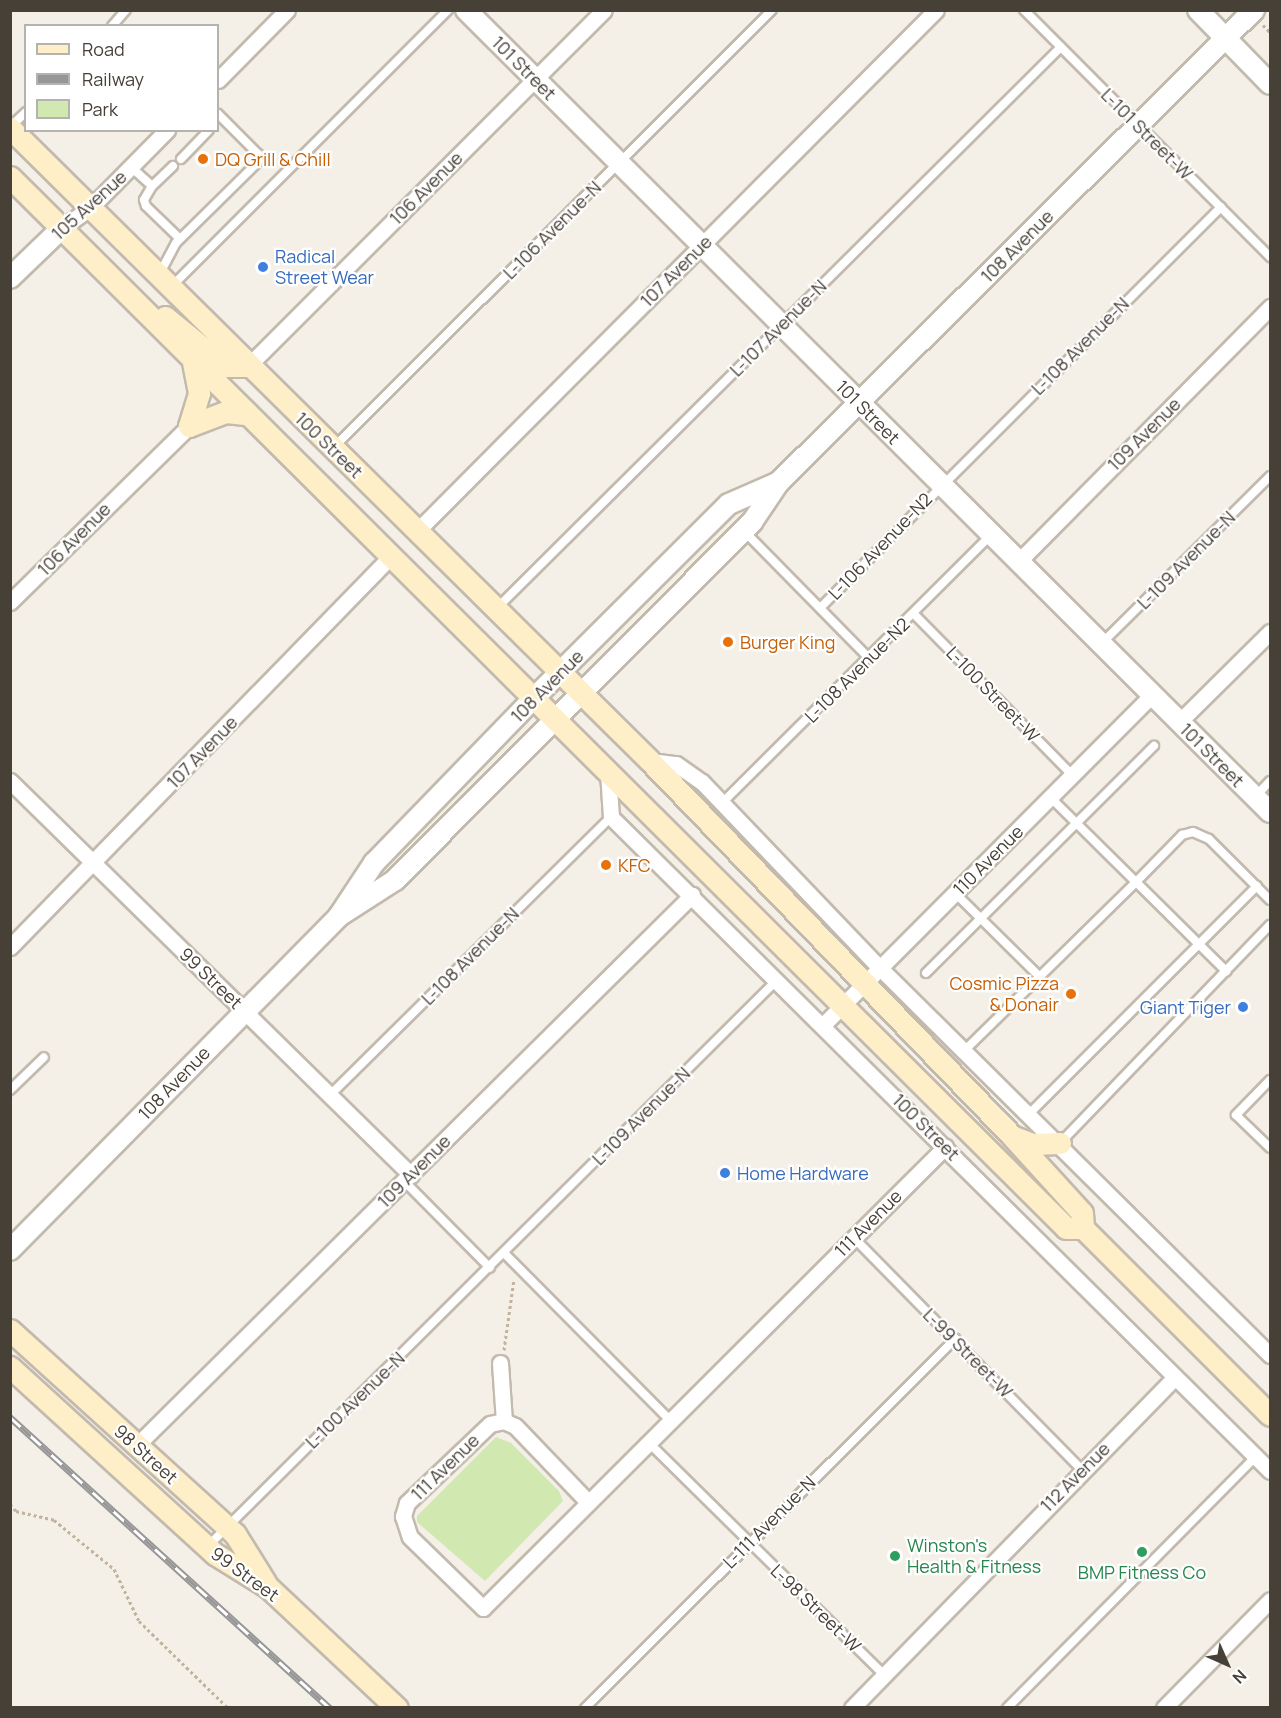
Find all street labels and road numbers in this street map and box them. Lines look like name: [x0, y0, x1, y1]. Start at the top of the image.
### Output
street label: 101 Street: [488, 32, 560, 104]
street label: L-101 Street-W: [1097, 84, 1197, 184]
street label: 106 Avenue: [385, 147, 467, 229]
street label: 105 Avenue: [47, 166, 131, 244]
street label: L-106 Avenue-N: [499, 177, 605, 283]
street label: 108 Avenue: [976, 205, 1058, 287]
street label: 107 Avenue: [636, 231, 716, 311]
street label: L-107 Avenue-N: [725, 275, 831, 381]
street label: L-108 Avenue-N: [1027, 293, 1133, 399]
street label: 101 Street: [832, 376, 904, 448]
street label: 109 Avenue: [1103, 393, 1185, 475]
street label: 100 Street: [291, 408, 367, 482]
street label: L-106 Avenue-N2: [824, 488, 936, 604]
street label: 106 Avenue: [33, 498, 115, 580]
street label: L-109 Avenue-N: [1133, 507, 1239, 613]
street label: L-108 Avenue-N2: [800, 613, 914, 727]
street label: L-100 Street-W: [942, 642, 1044, 746]
street label: 108 Avenue: [506, 645, 588, 727]
street label: 107 Avenue: [162, 711, 242, 793]
street label: 101 Street: [1176, 719, 1248, 791]
street label: 110 Avenue: [948, 820, 1028, 900]
street label: L-108 Avenue-N: [417, 903, 523, 1009]
street label: 99 Street: [175, 943, 247, 1013]
street label: 108 Avenue: [134, 1042, 214, 1124]
street label: L-109 Avenue-N: [588, 1063, 694, 1169]
street label: 100 Street: [888, 1089, 964, 1165]
street label: 109 Avenue: [373, 1130, 455, 1212]
street label: 111 Avenue: [830, 1185, 906, 1261]
street label: L-99 Street-W: [919, 1304, 1017, 1402]
street label: L-100 Avenue-N: [301, 1347, 409, 1453]
street label: 98 Street: [110, 1420, 182, 1488]
street label: 111 Avenue: [406, 1429, 484, 1505]
street label: 112 Avenue: [1036, 1438, 1114, 1516]
street label: L-111 Avenue-N: [718, 1471, 820, 1573]
street label: 99 Street: [207, 1542, 283, 1606]
street label: L-98 Street-W: [766, 1560, 866, 1656]

